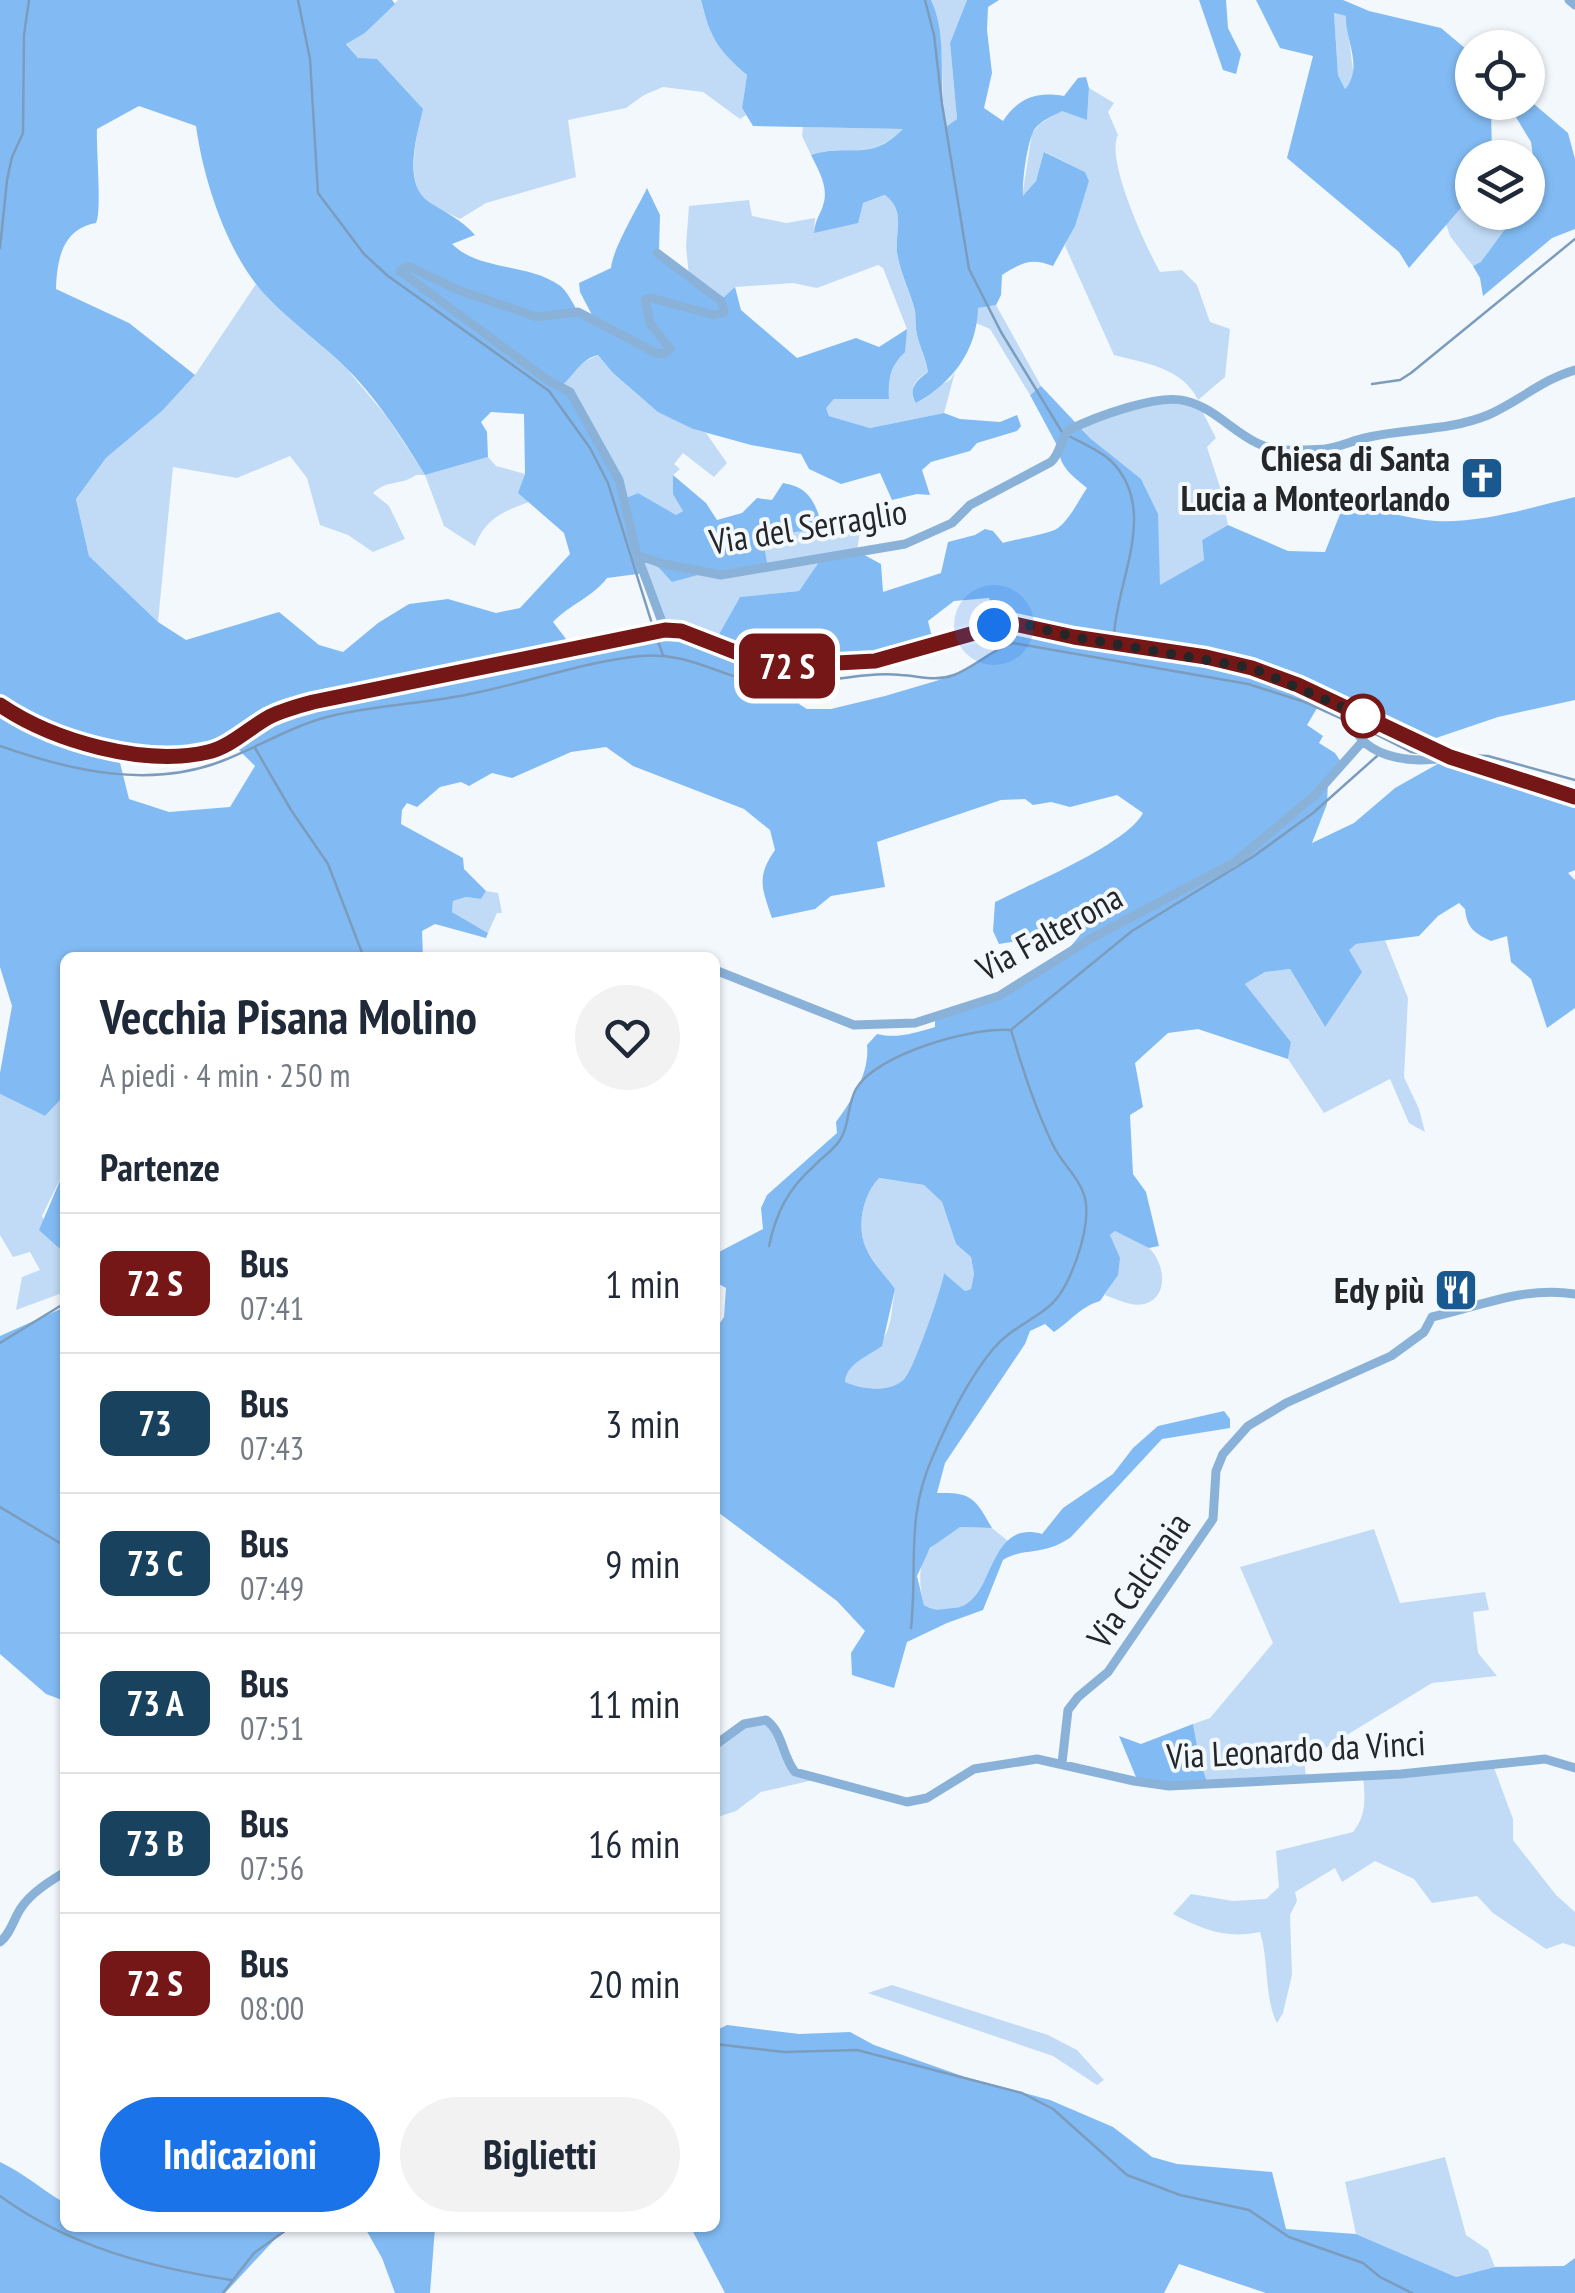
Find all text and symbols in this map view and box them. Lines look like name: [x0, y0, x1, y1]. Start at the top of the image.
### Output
map controls: [1455, 30, 1545, 230]
button: locate: [1455, 30, 1545, 120]
button: layers: [1455, 140, 1545, 230]
place label: Chiesa di Santa Lucia a Monteorlando: [1181, 435, 1450, 521]
church icon: Chiesa di Santa Lucia a Monteorlando: [1459, 455, 1505, 501]
street label: Via del Serraglio: [705, 488, 910, 564]
your location: [969, 600, 1019, 650]
line badge: 72 S: [717, 634, 857, 698]
text: 72 S: [759, 643, 815, 689]
unlabelled marker: [1342, 695, 1384, 737]
street label: Via Falterona: [967, 873, 1130, 991]
text: Vecchia Pisana Molino: [100, 985, 477, 1047]
button: heart: [575, 985, 680, 1090]
text: A piedi · 4 min · 250 m: [100, 1054, 350, 1096]
text: Partenze: [100, 1142, 220, 1191]
text: Bus: [240, 1238, 289, 1287]
text: 1 min: [605, 1259, 680, 1308]
text: 72 S: [127, 1260, 183, 1306]
place label: Edy più: [1334, 1267, 1424, 1313]
restaurant icon: Edy più: [1433, 1267, 1479, 1313]
text: 07:41: [240, 1287, 304, 1329]
text: Bus: [240, 1378, 289, 1427]
text: 3 min: [605, 1399, 680, 1448]
text: 73: [138, 1400, 172, 1446]
text: 07:43: [240, 1427, 304, 1469]
street label: Via Calcinaia: [1075, 1503, 1200, 1658]
text: Bus: [240, 1518, 289, 1567]
text: 9 min: [605, 1539, 680, 1588]
text: 73 C: [127, 1540, 183, 1586]
text: 07:49: [240, 1567, 304, 1609]
text: Bus: [240, 1658, 289, 1707]
text: 11 min: [588, 1679, 680, 1728]
text: 73 A: [127, 1680, 183, 1726]
text: 07:51: [240, 1707, 304, 1749]
street label: Via Leonardo da Vinci: [1164, 1719, 1427, 1779]
text: Bus: [240, 1798, 289, 1847]
text: 16 min: [588, 1819, 680, 1868]
text: 73 B: [126, 1820, 184, 1866]
text: 07:56: [240, 1847, 304, 1889]
text: Bus: [240, 1938, 289, 1987]
text: 20 min: [588, 1959, 680, 2008]
text: 72 S: [127, 1960, 183, 2006]
text: 08:00: [240, 1987, 304, 2029]
button: Indicazioni: [100, 2097, 380, 2212]
button: Biglietti: [400, 2097, 680, 2212]

